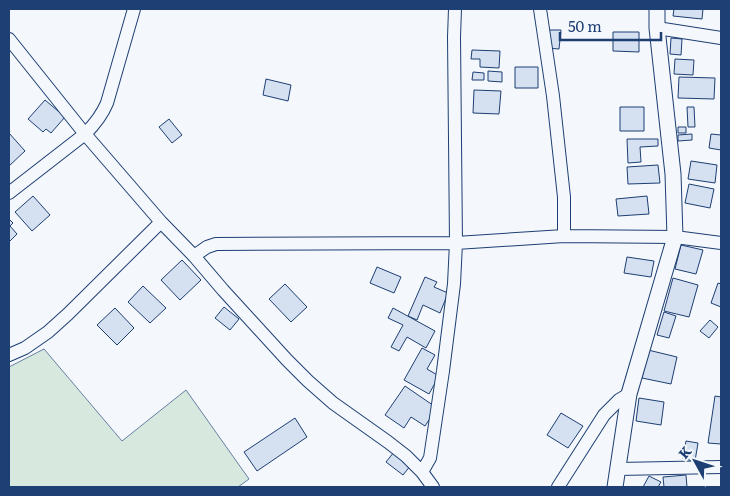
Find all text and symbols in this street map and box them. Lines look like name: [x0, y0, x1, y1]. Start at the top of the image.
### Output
scale bar: [560, 10, 661, 42]
text: 50 m: [568, 14, 602, 37]
north arrow: [670, 436, 720, 486]
text: K: [673, 441, 695, 463]

